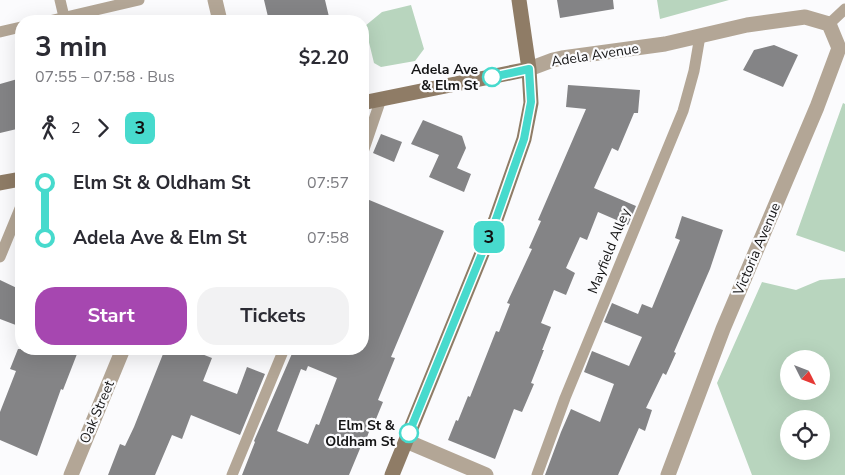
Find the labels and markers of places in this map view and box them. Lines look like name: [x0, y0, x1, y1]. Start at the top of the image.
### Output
place label: Adela Ave & Elm St: [411, 60, 479, 95]
marker: Adela Ave & Elm St: [482, 67, 502, 87]
place label: Elm St & Oldham St: [325, 416, 396, 451]
marker: Elm St & Oldham St: [399, 423, 419, 443]

